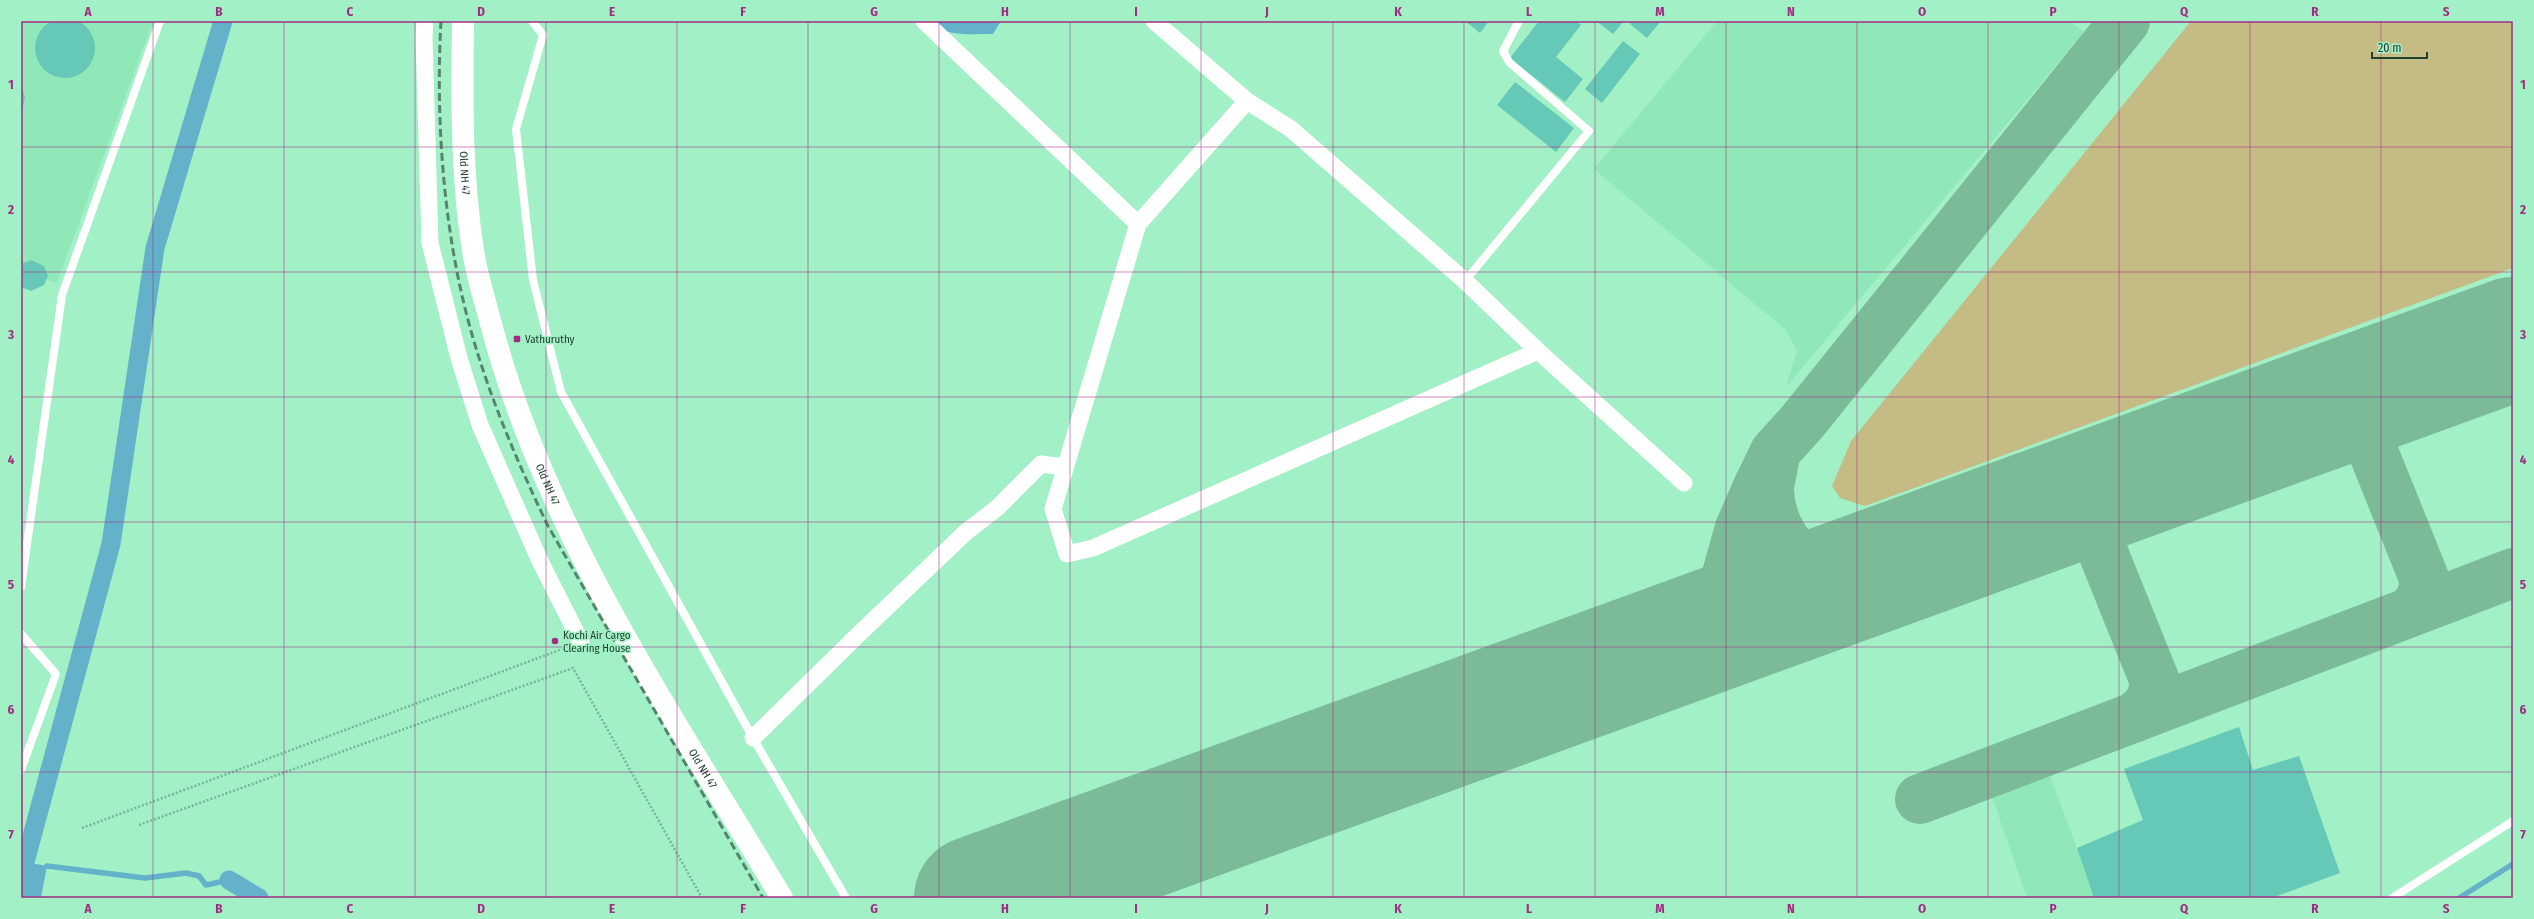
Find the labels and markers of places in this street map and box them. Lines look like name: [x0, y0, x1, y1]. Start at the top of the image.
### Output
place label: Vathuruthy: [525, 333, 575, 346]
marker: Vathuruthy: [512, 334, 522, 344]
place label: Kochi Air Cargo Clearing House: [563, 629, 631, 655]
marker: Kochi Air Cargo Clearing House: [550, 636, 560, 646]

